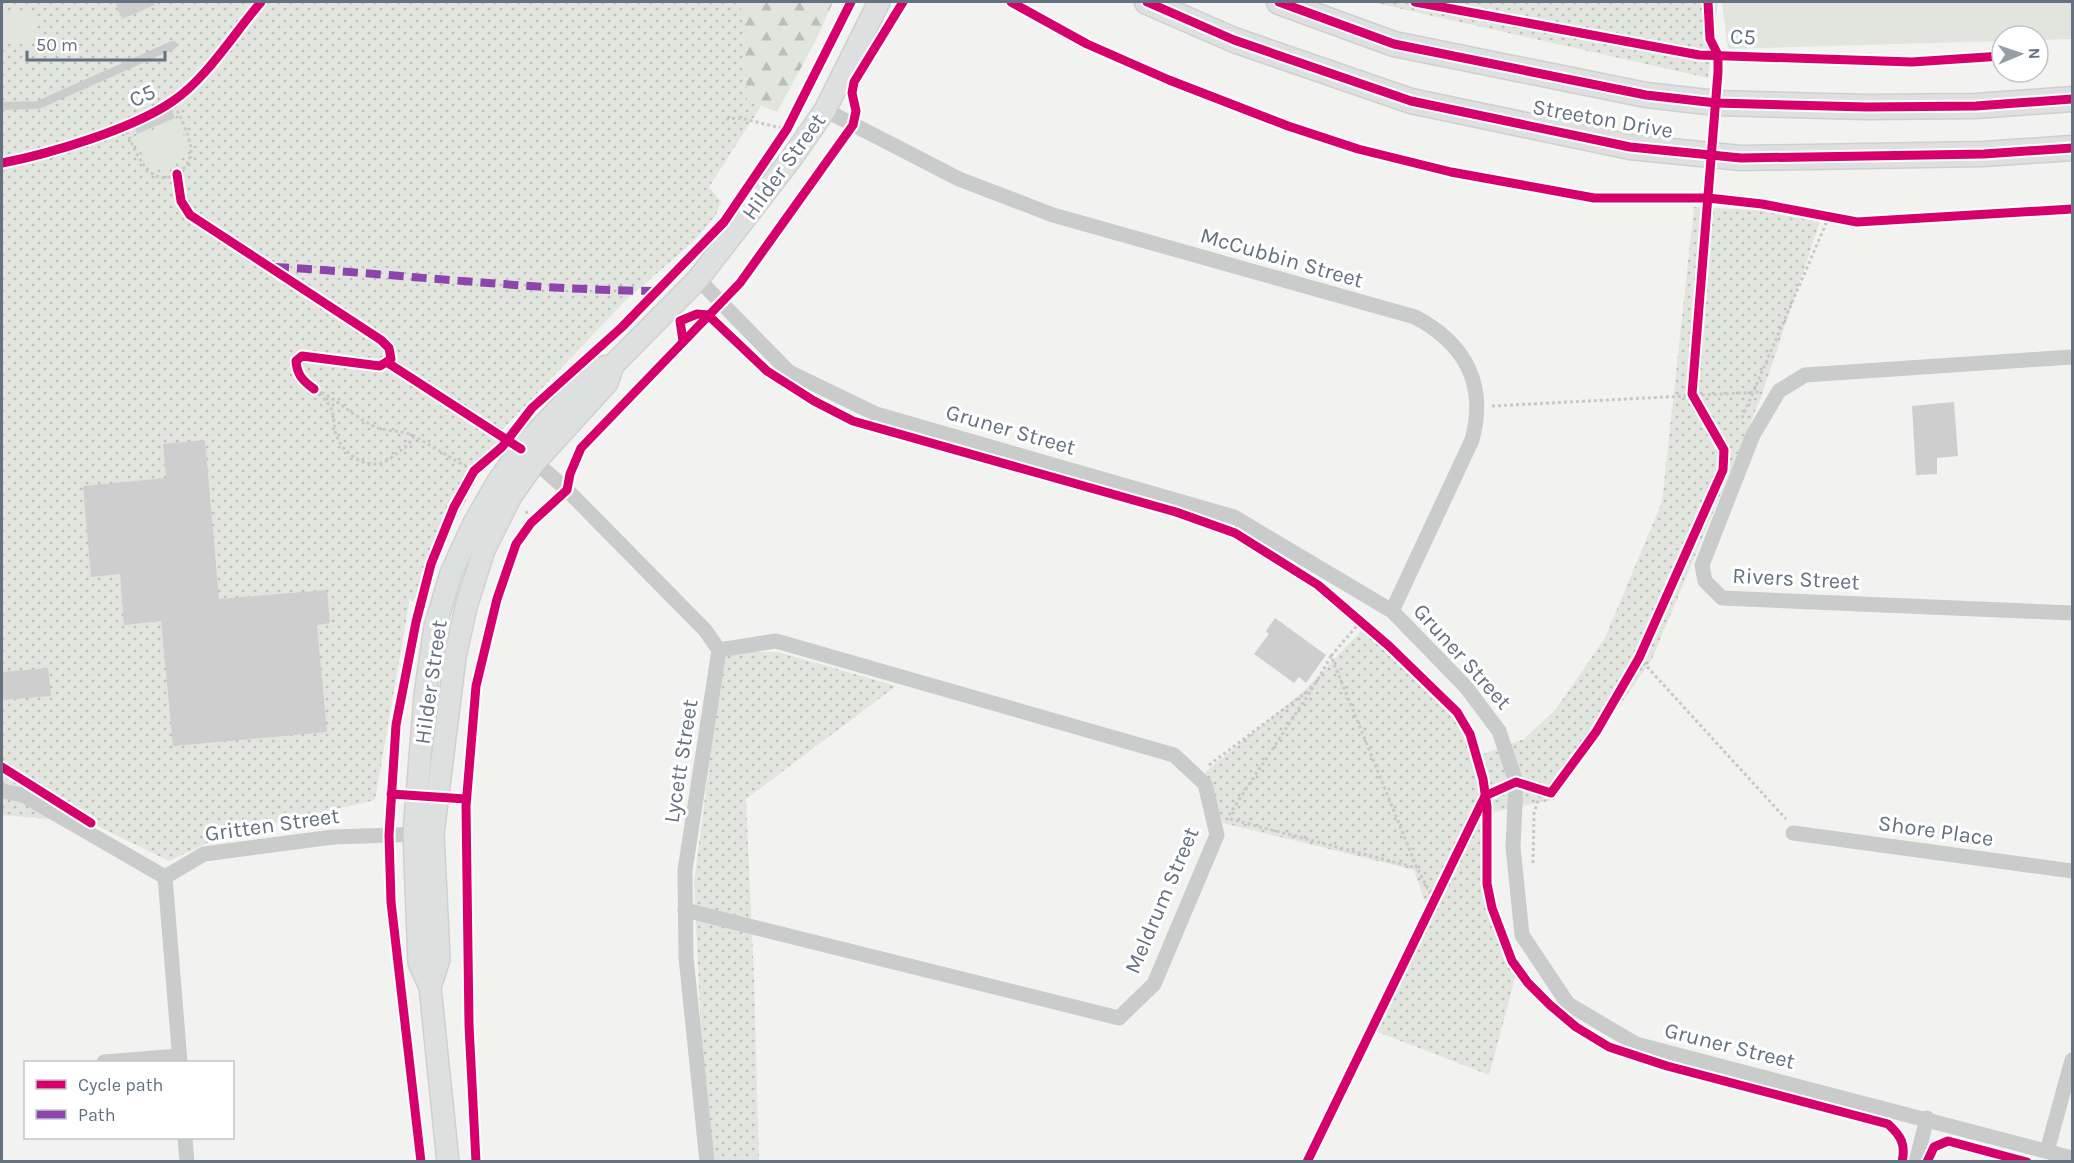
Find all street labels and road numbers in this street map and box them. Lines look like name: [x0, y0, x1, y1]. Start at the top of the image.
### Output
street label: C5: [1730, 24, 1756, 50]
street label: C5: [125, 79, 160, 113]
street label: Streeton Drive: [1531, 94, 1675, 144]
street label: Hilder Street: [736, 108, 831, 225]
street label: McCubbin Street: [1197, 222, 1366, 294]
street label: Gruner Street: [943, 399, 1079, 461]
street label: Rivers Street: [1732, 563, 1860, 595]
street label: Gruner Street: [1408, 598, 1517, 715]
street label: Hilder Street: [409, 618, 453, 746]
street label: Lycett Street: [658, 698, 704, 825]
street label: Gritten Street: [203, 803, 341, 847]
street label: Shore Place: [1877, 810, 1995, 852]
street label: Meldrum Street: [1119, 823, 1204, 978]
street label: Gruner Street: [1662, 1017, 1798, 1075]

